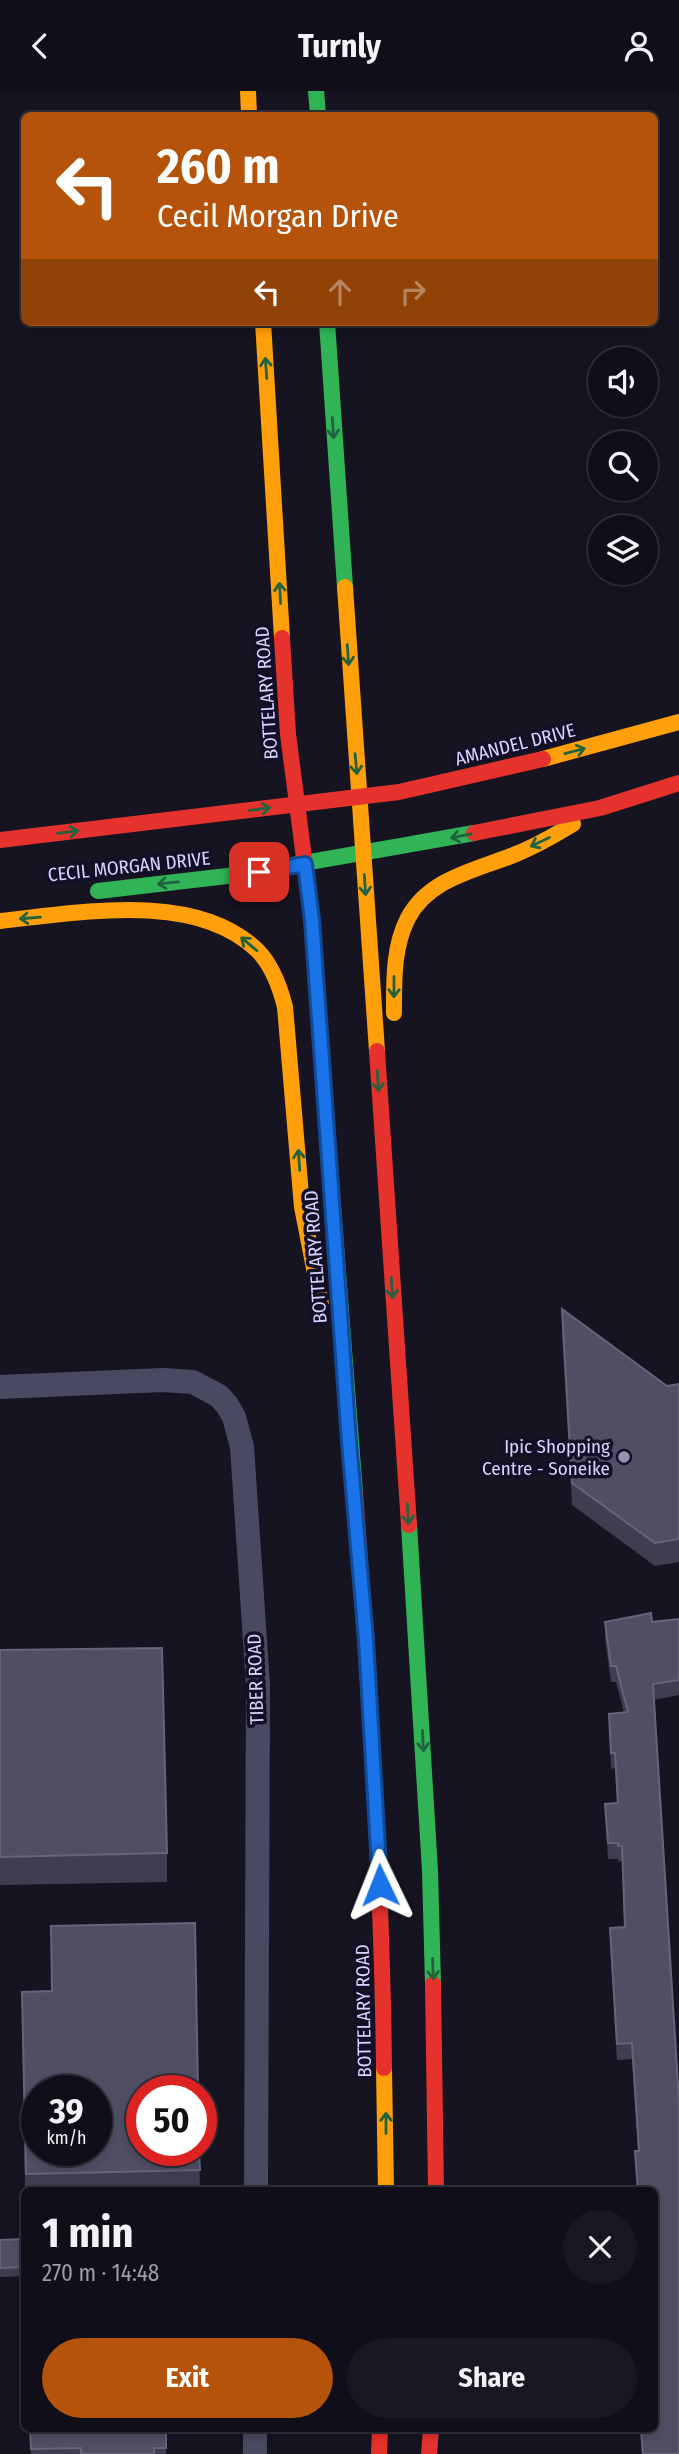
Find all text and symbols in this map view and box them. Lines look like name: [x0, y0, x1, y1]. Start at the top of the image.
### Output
icon: back: [21, 27, 59, 65]
text: Turnly: [298, 27, 381, 65]
icon: person: [620, 27, 658, 65]
text: 260 m: [157, 137, 280, 196]
icon: left: [42, 140, 133, 231]
text: Cecil Morgan Drive: [157, 197, 399, 235]
icon: left: [248, 273, 286, 311]
icon: ahead: [321, 273, 359, 311]
icon: right: [394, 273, 432, 311]
map controls: [588, 347, 658, 585]
button: sound: [588, 347, 658, 417]
one-way arrow: [259, 357, 272, 380]
one-way arrow: [327, 416, 340, 438]
button: search: [588, 431, 658, 501]
button: layers: [588, 515, 658, 585]
one-way arrow: [273, 582, 286, 605]
street label: BOTTELARY ROAD: [250, 626, 283, 760]
one-way arrow: [342, 643, 355, 666]
street label: AMANDEL DRIVE: [453, 718, 578, 771]
one-way arrow: [563, 744, 586, 757]
one-way arrow: [350, 753, 363, 775]
one-way arrow: [248, 803, 271, 816]
one-way arrow: [56, 826, 79, 839]
one-way arrow: [450, 829, 473, 843]
one-way arrow: [530, 836, 551, 849]
pin: [229, 842, 289, 902]
street label: CECIL MORGAN DRIVE: [47, 847, 211, 886]
icon: arrive: [240, 853, 278, 891]
one-way arrow: [359, 873, 372, 896]
one-way arrow: [157, 877, 180, 890]
one-way arrow: [19, 912, 42, 925]
one-way arrow: [241, 937, 259, 952]
one-way arrow: [387, 975, 401, 998]
one-way arrow: [372, 1070, 385, 1092]
one-way arrow: [292, 1149, 305, 1172]
street label: BOTTELARY ROAD: [299, 1190, 332, 1324]
one-way arrow: [386, 1276, 399, 1298]
place label: Ipic Shopping Centre - Soneike: [482, 1435, 610, 1480]
marker: Ipic Shopping Centre - Soneike: [616, 1449, 632, 1465]
one-way arrow: [402, 1503, 415, 1525]
street label: TIBER ROAD: [242, 1633, 269, 1725]
one-way arrow: [416, 1730, 429, 1753]
position arrow: [343, 1848, 417, 1922]
street label: BOTTELARY ROAD: [351, 1944, 376, 2078]
one-way arrow: [427, 1957, 440, 1980]
speed limit sign: 50: [126, 2075, 217, 2166]
text: 39: [49, 2090, 84, 2132]
one-way arrow: [379, 2112, 393, 2135]
text: km/h: [46, 2127, 87, 2149]
text: 1 min: [42, 2208, 133, 2258]
button: close: [563, 2210, 637, 2284]
text: 270 m · 14:48: [42, 2259, 159, 2287]
button: Exit: [42, 2338, 333, 2418]
button: Share: [347, 2338, 637, 2418]

